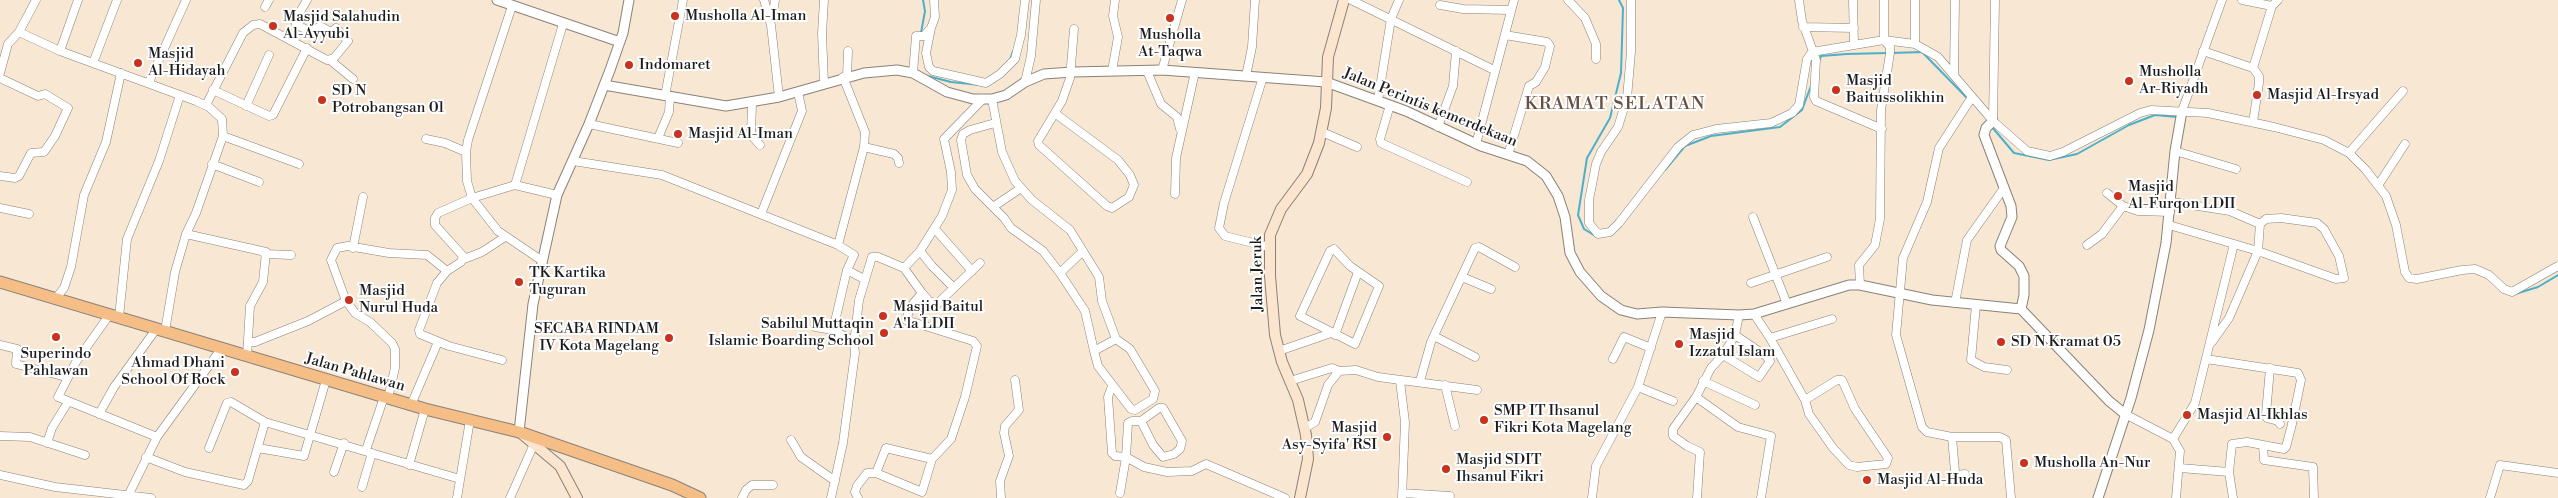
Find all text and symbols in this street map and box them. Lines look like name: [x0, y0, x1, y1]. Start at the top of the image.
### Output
place label: Musholla Al-Iman: [685, 7, 806, 25]
place label: Masjid Salahudin Al-Ayyubi: [283, 8, 400, 43]
marker: Musholla Al-Iman: [669, 10, 681, 22]
marker: Musholla At-Taqwa: [1164, 12, 1176, 24]
marker: Masjid Salahudin Al-Ayyubi: [267, 20, 279, 32]
place label: Musholla At-Taqwa: [1138, 26, 1202, 61]
place label: Masjid Al-Hidayah: [148, 45, 225, 80]
place label: Indomaret: [639, 56, 711, 74]
marker: Masjid Al-Hidayah: [132, 57, 144, 69]
marker: Indomaret: [623, 59, 635, 71]
place label: Musholla Ar-Riyadh: [2139, 63, 2208, 98]
street label: Jalan Perintis kemerdekaan: [1340, 65, 1520, 151]
place label: Masjid Baitussolikhin: [1846, 72, 1944, 107]
marker: Musholla Ar-Riyadh: [2123, 75, 2135, 87]
place label: SD N Potrobangsan 01: [332, 82, 445, 117]
marker: Masjid Baitussolikhin: [1830, 84, 1842, 96]
place label: Masjid Al-Irsyad: [2267, 86, 2379, 104]
marker: Masjid Al-Irsyad: [2251, 89, 2263, 101]
marker: SD N Potrobangsan 01: [316, 94, 328, 106]
district label: KRAMAT SELATAN: [1523, 94, 1707, 116]
place label: Masjid Al-Iman: [688, 125, 793, 143]
marker: Masjid Al-Iman: [672, 128, 684, 140]
place label: Masjid Al-Furqon LDII: [2128, 178, 2235, 213]
marker: Masjid Al-Furqon LDII: [2112, 190, 2124, 202]
street label: Jalan Jeruk: [1248, 236, 1268, 312]
place label: TK Kartika Tuguran: [529, 264, 606, 299]
marker: TK Kartika Tuguran: [513, 276, 525, 288]
place label: Masjid Nurul Huda: [359, 282, 438, 317]
marker: Masjid Nurul Huda: [343, 294, 355, 306]
place label: Masjid Baitul A'la LDII: [893, 298, 983, 333]
marker: Masjid Baitul A'la LDII: [877, 310, 889, 322]
place label: Sabilul Muttaqin Islamic Boarding School: [708, 315, 874, 350]
place label: SECABA RINDAM IV Kota Magelang: [534, 320, 659, 355]
place label: Masjid Izzatul Islam: [1689, 326, 1775, 361]
marker: Sabilul Muttaqin Islamic Boarding School: [878, 327, 890, 339]
marker: Superindo Pahlawan: [50, 331, 62, 343]
marker: SECABA RINDAM IV Kota Magelang: [663, 332, 675, 344]
place label: SD N Kramat 05: [2011, 333, 2121, 351]
marker: SD N Kramat 05: [1995, 336, 2007, 348]
marker: Masjid Izzatul Islam: [1673, 338, 1685, 350]
place label: Superindo Pahlawan: [20, 345, 92, 380]
street label: Jalan Pahlawan: [303, 350, 407, 396]
place label: Ahmad Dhani School Of Rock: [121, 354, 225, 389]
marker: Ahmad Dhani School Of Rock: [229, 366, 241, 378]
place label: SMP IT Ihsanul Fikri Kota Magelang: [1494, 402, 1631, 437]
place label: Masjid Al-Ikhlas: [2197, 406, 2308, 424]
marker: Masjid Al-Ikhlas: [2181, 409, 2193, 421]
marker: SMP IT Ihsanul Fikri Kota Magelang: [1478, 414, 1490, 426]
place label: Masjid Asy-Syifa' RSI: [1282, 419, 1377, 454]
marker: Masjid Asy-Syifa' RSI: [1381, 431, 1393, 443]
place label: Masjid SDIT Ihsanul Fikri: [1456, 451, 1544, 486]
place label: Musholla An-Nur: [2034, 454, 2150, 472]
marker: Musholla An-Nur: [2018, 457, 2030, 469]
marker: Masjid SDIT Ihsanul Fikri: [1440, 463, 1452, 475]
place label: Masjid Al-Huda: [1877, 471, 1983, 489]
marker: Masjid Al-Huda: [1861, 474, 1873, 486]

